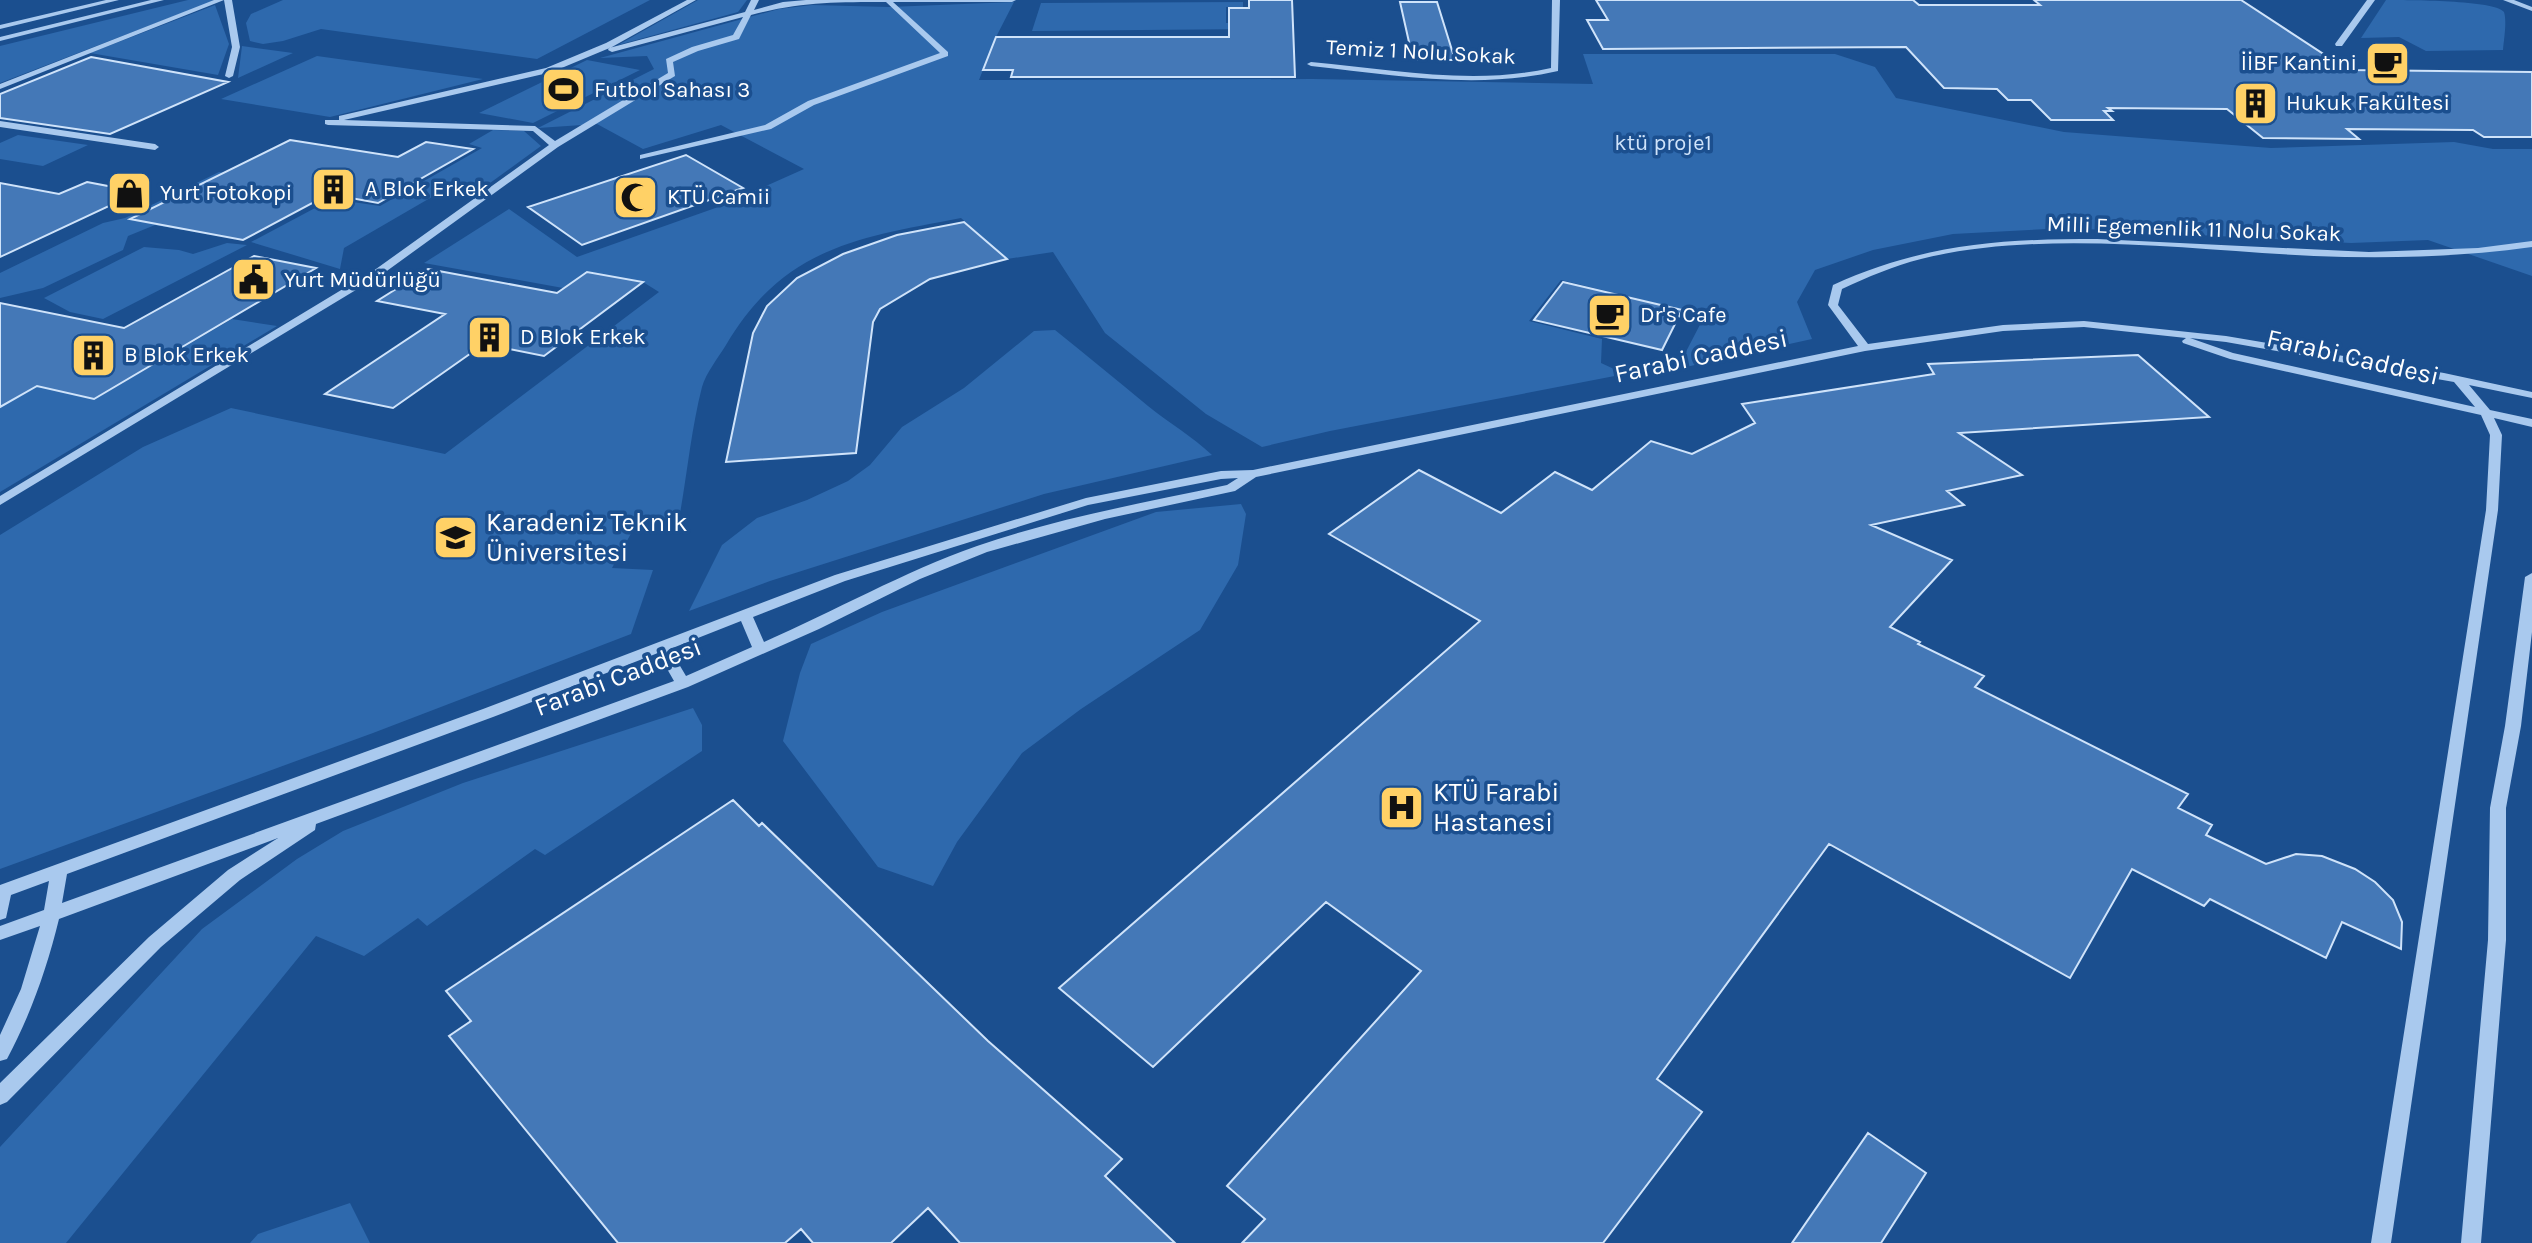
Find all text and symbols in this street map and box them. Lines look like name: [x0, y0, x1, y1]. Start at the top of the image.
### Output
street label: Temiz 1 Nolu Sokak: [1325, 34, 1517, 70]
cafe icon: İİBF Kantini: [2364, 39, 2412, 87]
place label: İİBF Kantini: [2241, 50, 2357, 76]
sports icon: Futbol Sahası 3: [539, 66, 587, 114]
place label: Futbol Sahası 3: [594, 77, 750, 103]
building icon: Hukuk Fakültesi: [2231, 79, 2279, 127]
place label: Hukuk Fakültesi: [2286, 90, 2450, 116]
park label: ktü proje1: [1614, 130, 1712, 156]
building icon: A Blok Erkek: [310, 165, 358, 213]
shop icon: Yurt Fotokopi: [105, 169, 153, 217]
mosque icon: KTÜ Camii: [612, 173, 660, 221]
place label: A Blok Erkek: [365, 176, 489, 202]
place label: Yurt Fotokopi: [160, 180, 292, 206]
place label: KTÜ Camii: [667, 184, 770, 210]
street label: Milli Egemenlik 11 Nolu Sokak: [2046, 211, 2342, 247]
public building icon: Yurt Müdürlüğü: [229, 256, 277, 304]
place label: Yurt Müdürlüğü: [284, 267, 441, 293]
cafe icon: Dr's Cafe: [1585, 291, 1633, 339]
place label: Dr's Cafe: [1640, 302, 1727, 328]
building icon: D Blok Erkek: [465, 313, 513, 361]
street label: Farabi Caddesi: [2264, 322, 2442, 392]
street label: Farabi Caddesi: [1612, 323, 1790, 389]
place label: D Blok Erkek: [520, 324, 646, 350]
building icon: B Blok Erkek: [69, 331, 117, 379]
place label: B Blok Erkek: [124, 342, 249, 368]
place label: Karadeniz Teknik Üniversitesi: [486, 507, 688, 568]
school or university icon: Karadeniz Teknik Üniversitesi: [431, 513, 479, 561]
street label: Farabi Caddesi: [530, 631, 706, 723]
place label: KTÜ Farabi Hastanesi: [1433, 777, 1559, 838]
hospital icon: KTÜ Farabi Hastanesi: [1378, 783, 1426, 831]

